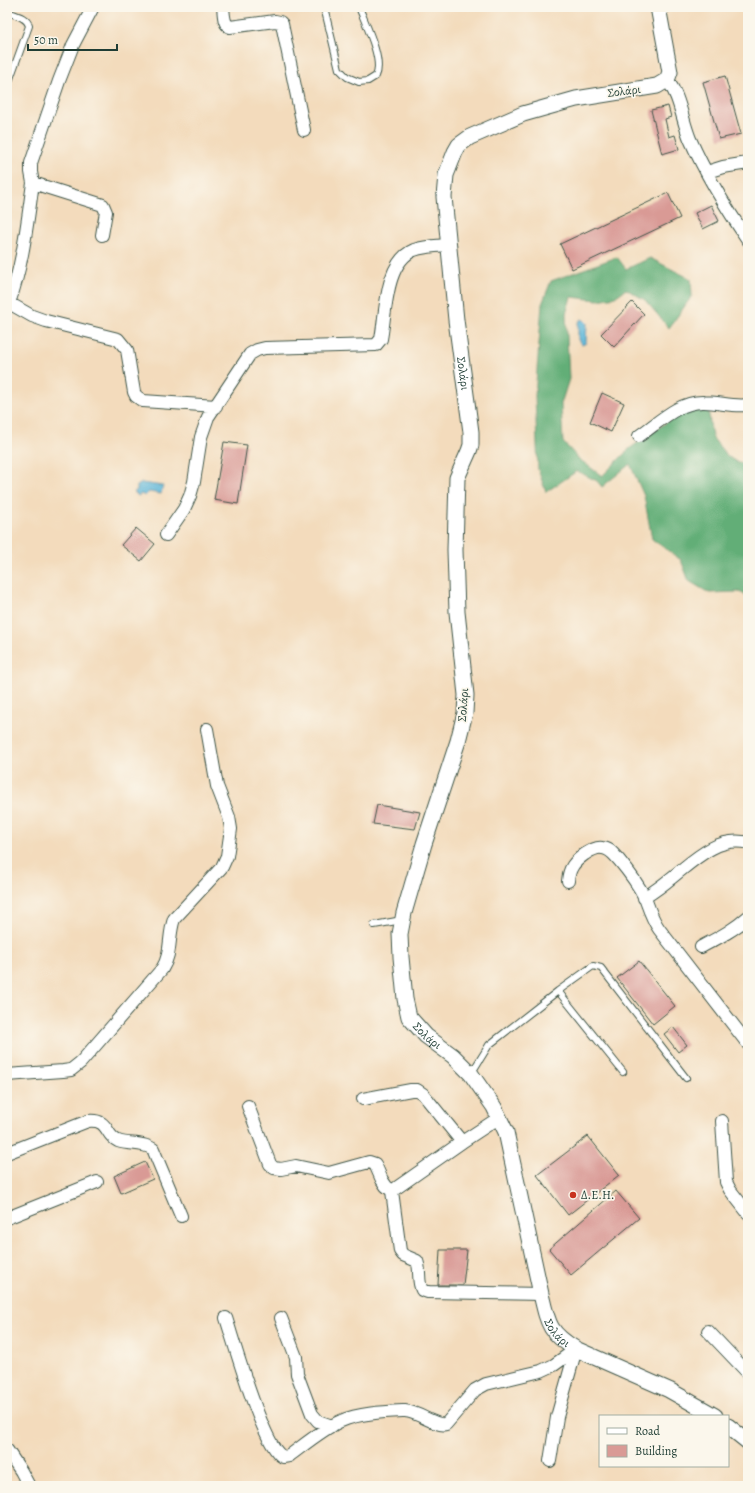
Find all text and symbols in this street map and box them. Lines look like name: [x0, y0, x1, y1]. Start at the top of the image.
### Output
scale bar: [28, 26, 117, 52]
text: 50 m: [34, 32, 58, 48]
street label: Σολάρι: [606, 81, 642, 101]
street label: Σολάρι: [453, 356, 473, 392]
street label: Σολάρι: [454, 687, 472, 722]
street label: Σολάρι: [409, 1019, 445, 1053]
place label: Δ.Ε.Η.: [581, 1187, 614, 1203]
marker: Δ.Ε.Η.: [568, 1190, 578, 1200]
street label: Σολάρι: [540, 1316, 574, 1351]
legend: [599, 1415, 729, 1467]
text: Road: [635, 1423, 661, 1439]
text: Building: [635, 1443, 677, 1459]

